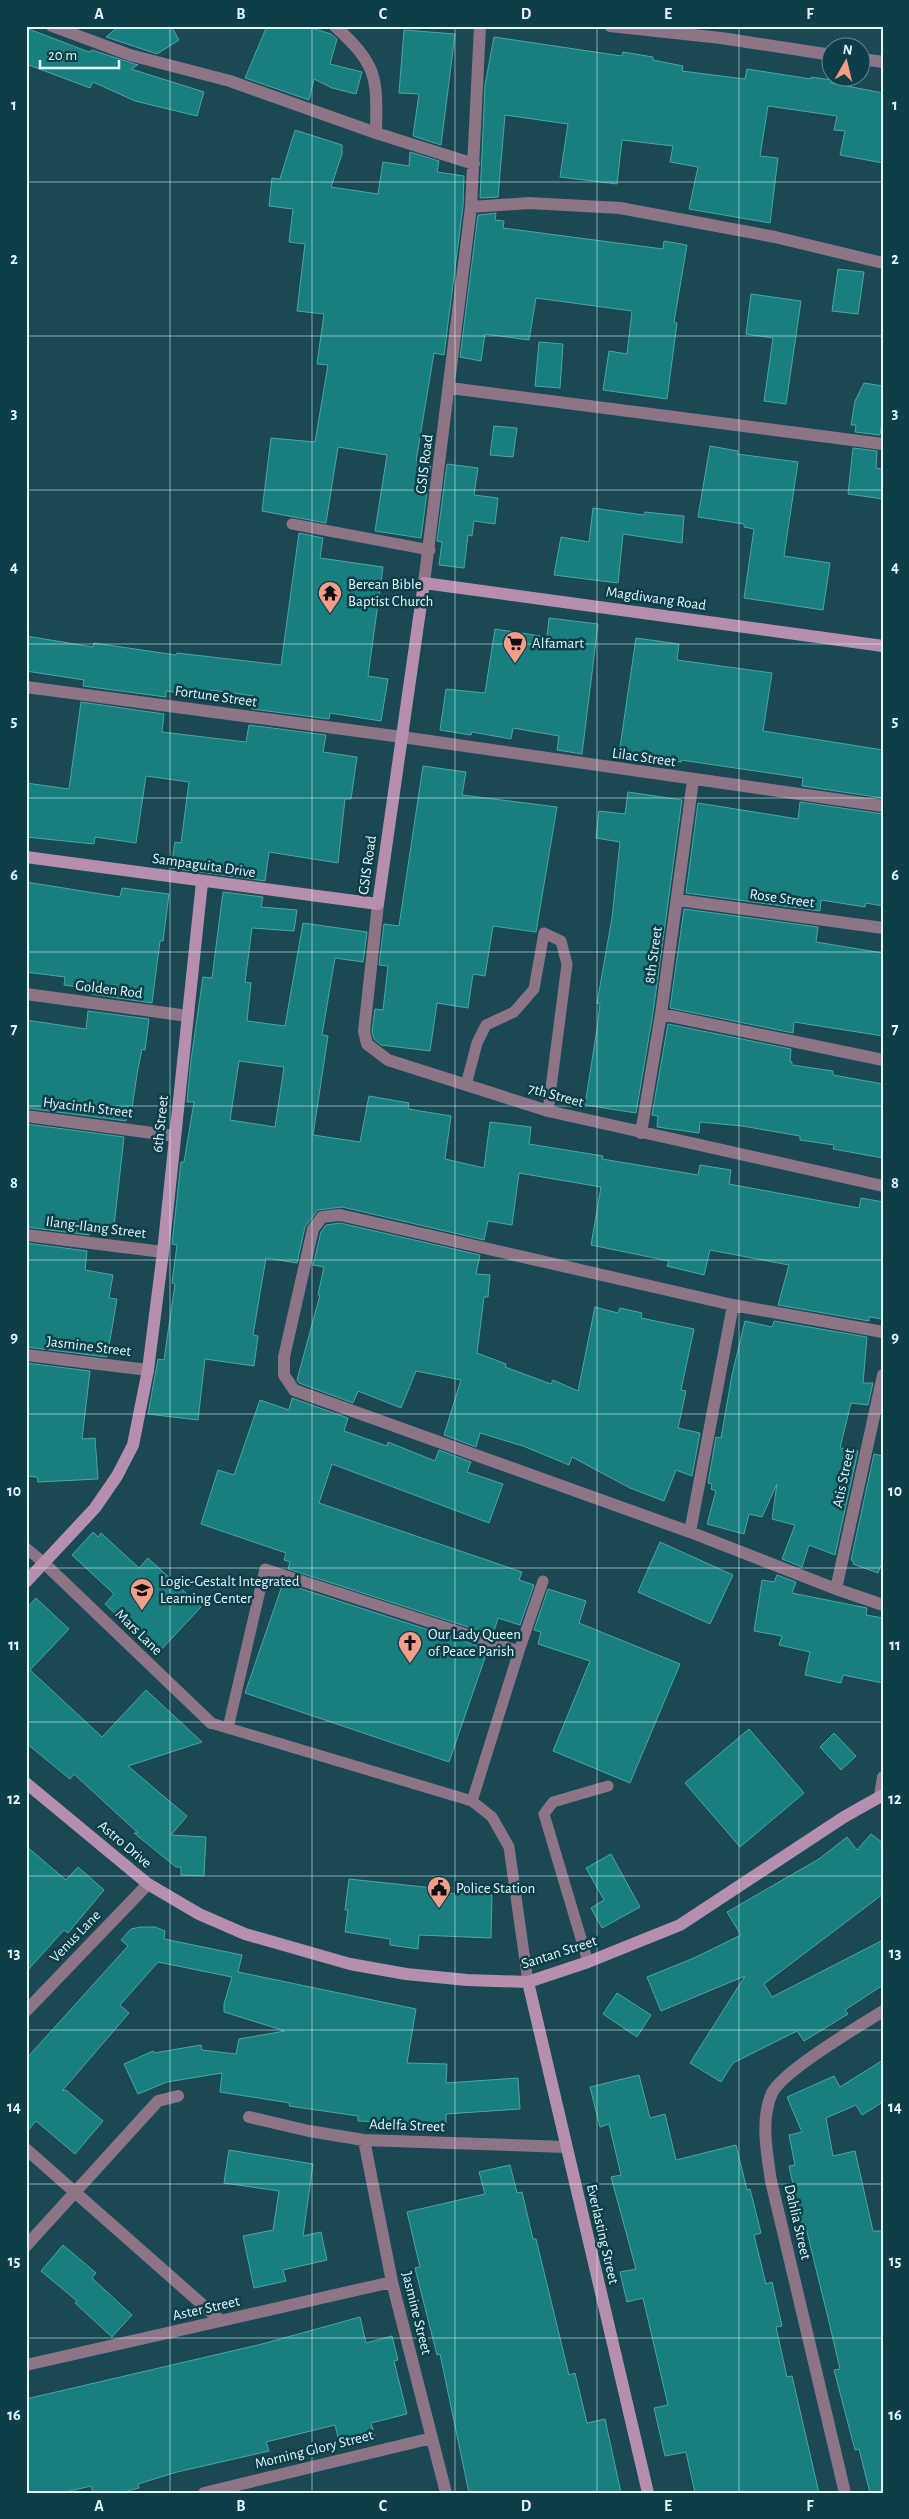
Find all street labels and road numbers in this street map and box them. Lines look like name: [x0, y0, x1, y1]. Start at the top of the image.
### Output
street label: GSIS Road: [413, 433, 436, 495]
street label: Magdiwang Road: [605, 584, 707, 613]
street label: Fortune Street: [174, 683, 258, 710]
street label: Lilac Street: [611, 746, 677, 769]
street label: GSIS Road: [356, 834, 379, 896]
street label: Sampaguita Drive: [151, 851, 257, 880]
street label: Rose Street: [749, 887, 816, 911]
street label: 8th Street: [642, 925, 665, 985]
street label: Golden Rod: [74, 978, 144, 1001]
street label: 7th Street: [527, 1081, 585, 1110]
street label: Hyacinth Street: [42, 1095, 134, 1120]
street label: 6th Street: [150, 1095, 171, 1153]
street label: Ilang-Ilang Street: [45, 1214, 147, 1241]
street label: Jasmine Street: [46, 1334, 132, 1359]
street label: Atis Street: [830, 1447, 857, 1509]
street label: Mars Lane: [112, 1606, 165, 1658]
street label: Astro Drive: [95, 1818, 154, 1871]
street label: Venus Lane: [47, 1907, 104, 1965]
street label: Santan Street: [520, 1933, 599, 1972]
street label: Adelfa Street: [369, 2117, 445, 2134]
street label: Everlasting Street: [584, 2183, 621, 2286]
street label: Dahlia Street: [782, 2183, 813, 2261]
street label: Jasmine Street: [399, 2270, 434, 2356]
street label: Aster Street: [171, 2293, 241, 2323]
street label: Morning Glory Street: [253, 2427, 375, 2471]

